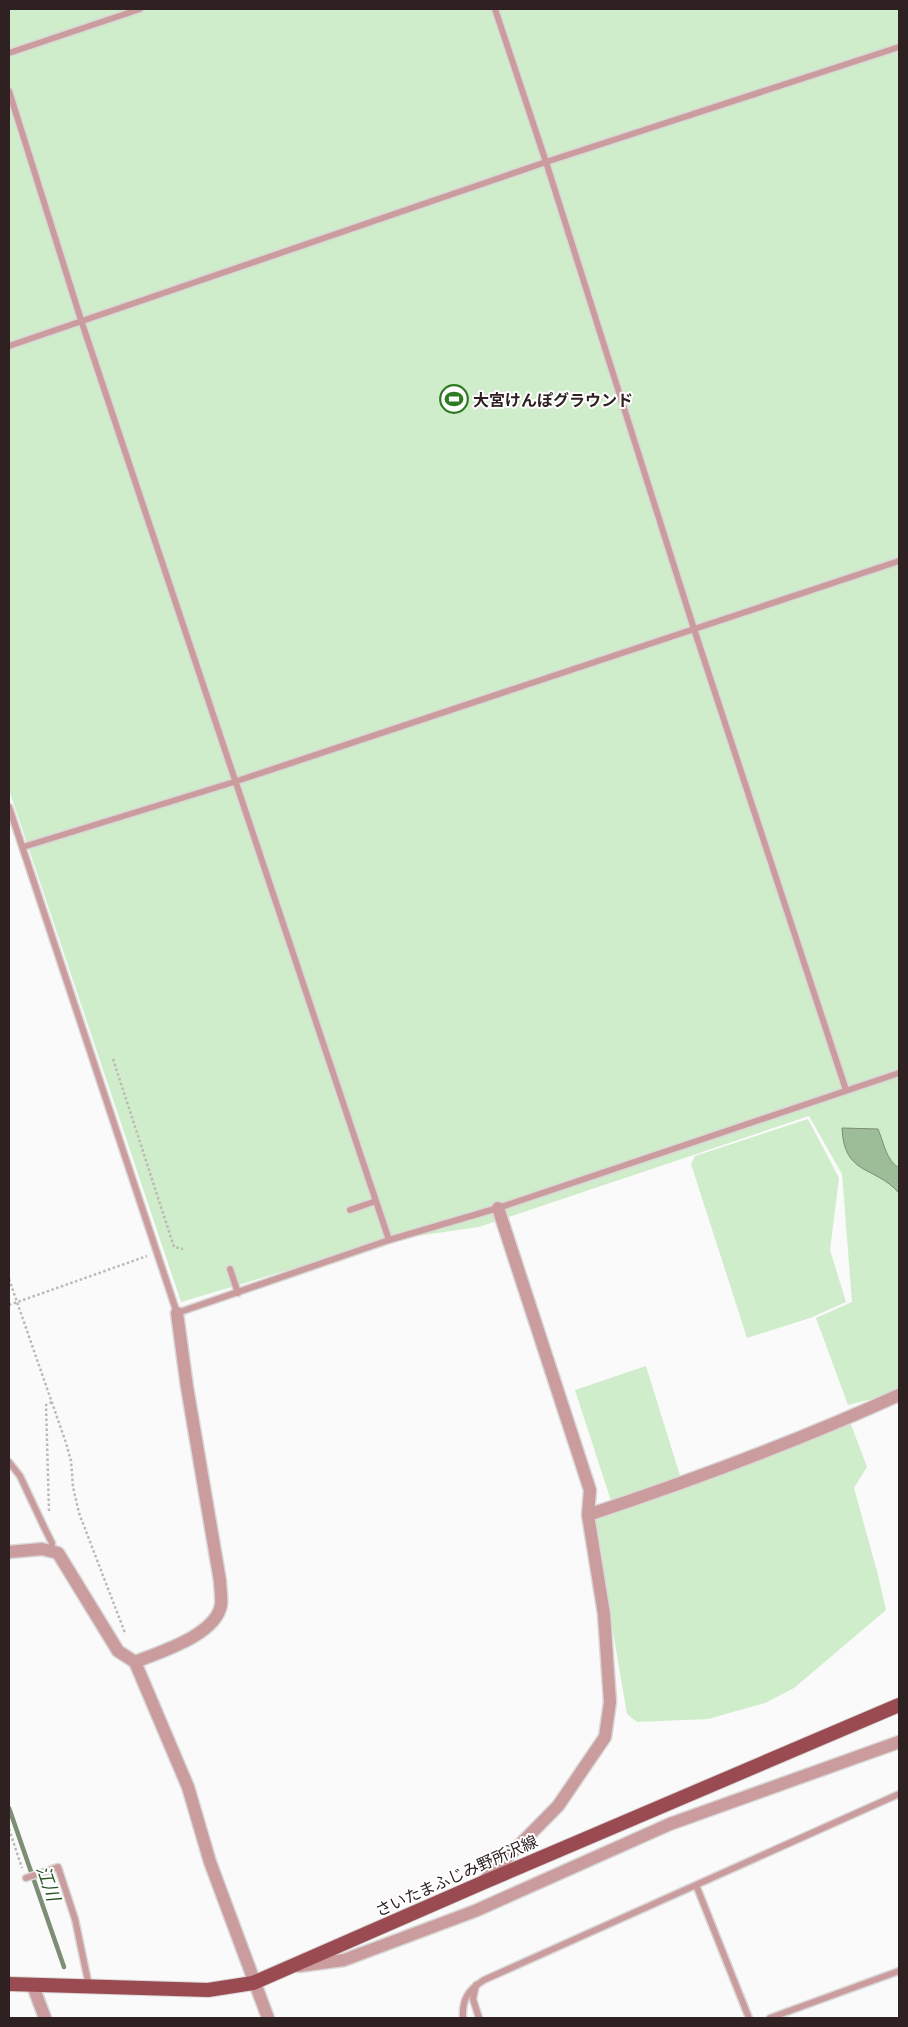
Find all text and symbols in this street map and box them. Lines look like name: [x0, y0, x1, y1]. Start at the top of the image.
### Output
sports icon: 大宮けんぽグラウンド: [439, 384, 469, 414]
place label: 大宮けんぽグラウンド: [473, 390, 633, 409]
street label: さいたまふじみ野所沢線: [372, 1831, 540, 1919]
water label: 江川: [33, 1862, 66, 1905]

